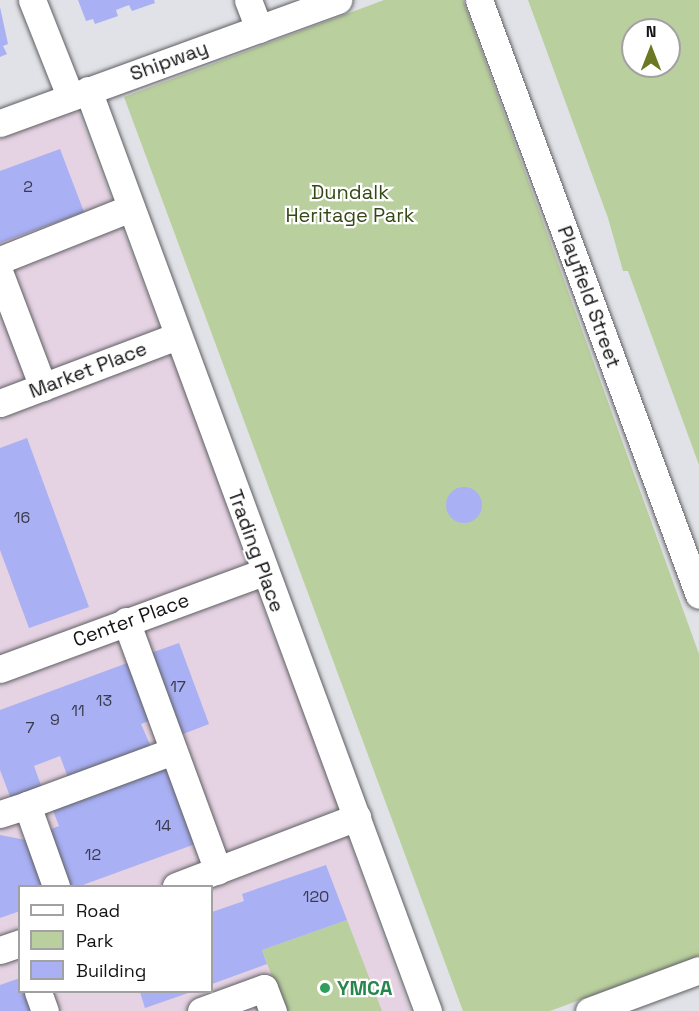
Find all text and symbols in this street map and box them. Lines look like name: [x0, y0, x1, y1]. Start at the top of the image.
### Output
north arrow: [621, 18, 681, 78]
text: N: [646, 21, 656, 42]
street label: Shipway: [127, 36, 211, 86]
house number: 2: [23, 177, 33, 197]
park label: Dundalk Heritage Park: [285, 180, 415, 227]
street label: Playfield Street: [552, 223, 626, 371]
street label: Market Place: [26, 337, 150, 403]
street label: Trading Place: [223, 486, 289, 616]
house number: 16: [14, 508, 30, 528]
street label: Center Place: [70, 588, 192, 652]
house number: 17: [170, 677, 186, 697]
house number: 13: [96, 691, 112, 711]
house number: 11: [71, 701, 85, 721]
house number: 9: [50, 710, 60, 730]
house number: 7: [25, 718, 35, 738]
house number: 14: [155, 816, 171, 836]
house number: 12: [85, 845, 101, 865]
legend: [18, 885, 213, 993]
house number: 120: [303, 887, 329, 907]
text: Road: [76, 899, 120, 922]
text: Park: [76, 929, 113, 952]
text: Building: [76, 959, 146, 982]
place label: YMCA: [337, 976, 393, 1000]
marker: YMCA: [318, 981, 332, 995]

